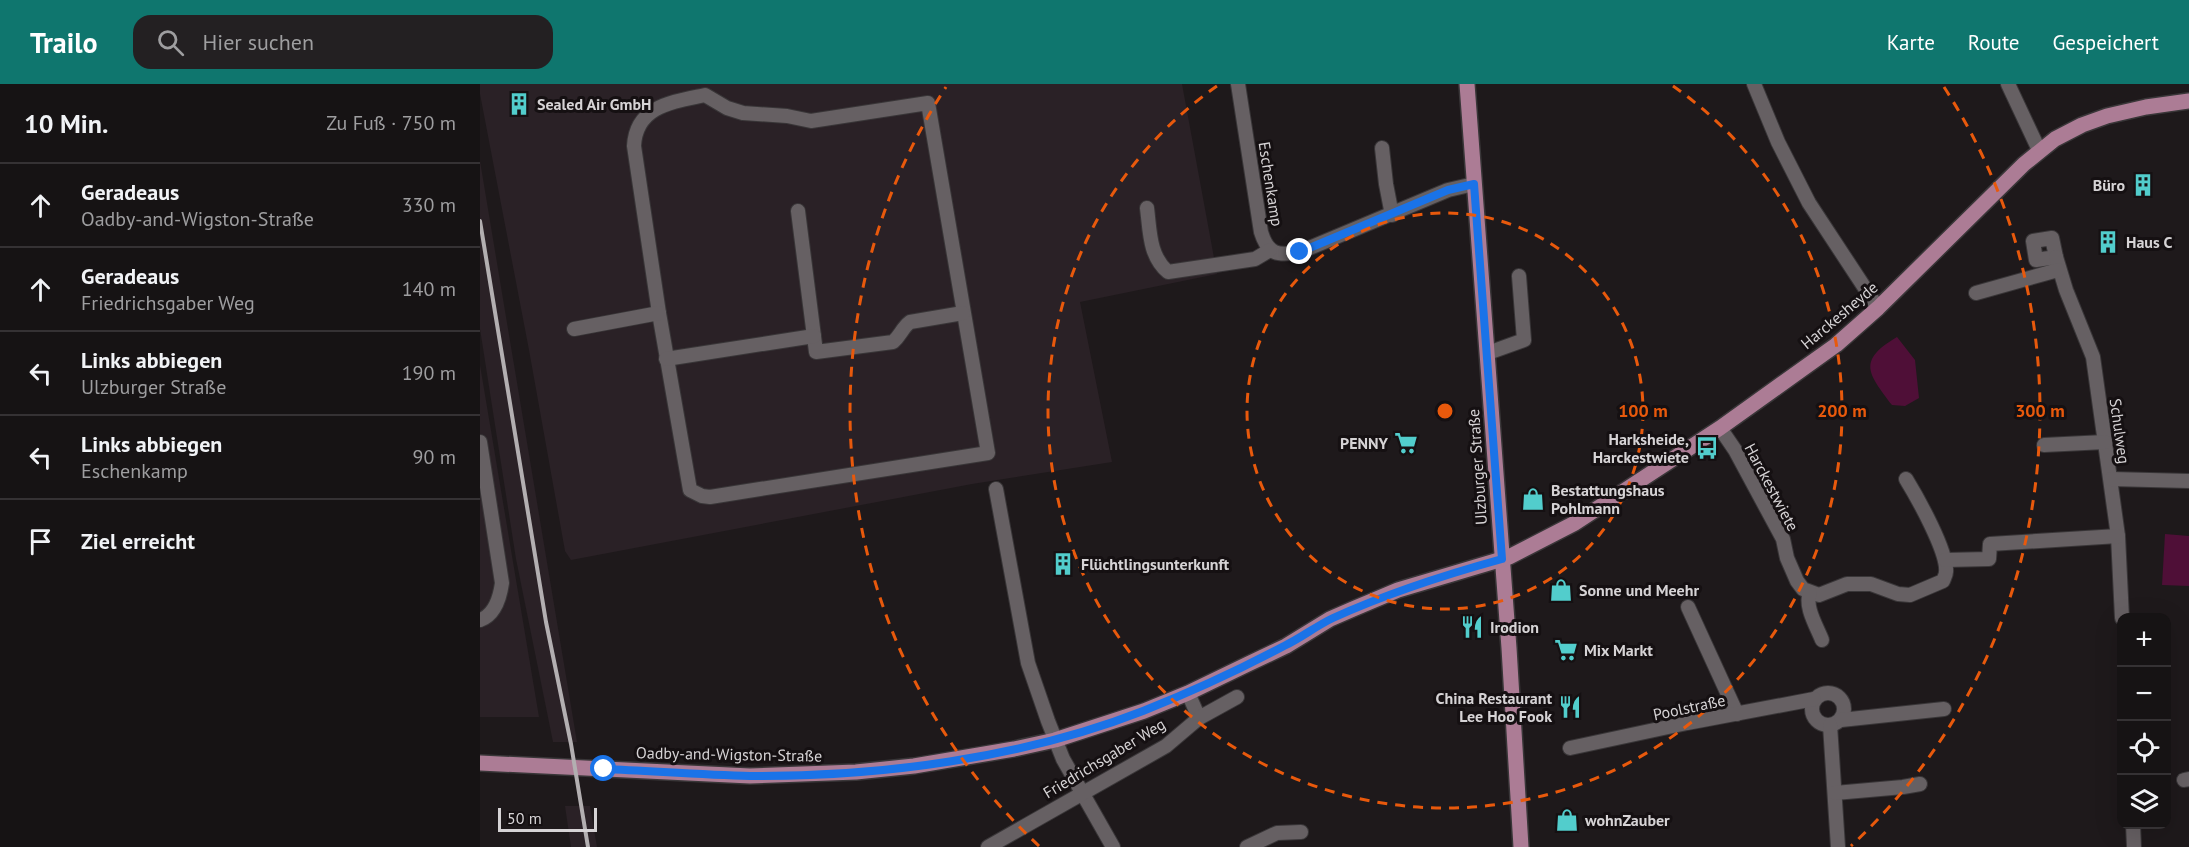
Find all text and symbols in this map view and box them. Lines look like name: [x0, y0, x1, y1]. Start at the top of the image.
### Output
search box: [133, 15, 553, 69]
text: Trailo: [30, 24, 97, 61]
icon: search: [154, 26, 187, 59]
text: Hier suchen: [202, 28, 314, 56]
text: Karte: [1887, 29, 1935, 56]
text: Route: [1968, 29, 2019, 56]
text: Gespeichert: [2052, 29, 2159, 56]
building icon: Sealed Air GmbH: [506, 91, 532, 117]
place label: Sealed Air GmbH: [537, 94, 651, 114]
text: 10 Min.: [24, 107, 108, 140]
text: Zu Fuß · 750 m: [326, 110, 456, 136]
street label: Eschenkamp: [1254, 140, 1288, 228]
building icon: Büro: [2130, 172, 2156, 198]
place label: Büro: [2093, 175, 2125, 195]
text: Geradeaus: [81, 178, 179, 206]
icon: ahead: [24, 189, 57, 222]
text: 330 m: [402, 192, 456, 218]
text: Oadby-and-Wigston-Straße: [81, 206, 314, 232]
building icon: Haus C: [2095, 229, 2121, 255]
place label: Haus C: [2126, 232, 2173, 252]
route end: [1286, 238, 1312, 264]
text: Geradeaus: [81, 262, 179, 290]
icon: ahead: [24, 273, 57, 306]
text: 140 m: [402, 276, 456, 302]
street label: Harckesheyde: [1796, 277, 1882, 353]
text: Friedrichsgaber Weg: [81, 290, 255, 316]
text: Links abbiegen: [81, 346, 222, 374]
icon: left: [24, 357, 57, 390]
text: 190 m: [402, 360, 456, 386]
text: Ulzburger Straße: [81, 374, 226, 400]
street label: Schulweg: [2106, 397, 2134, 465]
text: 100 m: [1618, 399, 1668, 422]
text: 200 m: [1817, 399, 1867, 422]
text: 300 m: [2015, 399, 2065, 422]
centre of rings: [1435, 401, 1455, 421]
street label: Ulzburger Straße: [1463, 408, 1491, 526]
place label: Harksheide, Harckestwiete: [1593, 429, 1689, 467]
text: Links abbiegen: [81, 430, 222, 458]
supermarket icon: PENNY: [1393, 430, 1419, 456]
place label: PENNY: [1340, 433, 1389, 453]
bus stop icon: Harksheide, Harckestwiete: [1694, 435, 1720, 461]
street label: Harckestwiete: [1740, 440, 1804, 534]
icon: left: [24, 441, 57, 474]
text: 90 m: [413, 444, 456, 470]
text: Eschenkamp: [81, 458, 188, 484]
place label: Bestattungshaus Pohlmann: [1551, 480, 1665, 518]
shop icon: Bestattungshaus Pohlmann: [1520, 486, 1546, 512]
icon: arrive: [24, 525, 57, 558]
text: Ziel erreicht: [81, 527, 195, 555]
building icon: Flüchtlingsunterkunft: [1050, 551, 1076, 577]
place label: Flüchtlingsunterkunft: [1081, 554, 1229, 574]
shop icon: Sonne und Meehr: [1548, 577, 1574, 603]
place label: Sonne und Meehr: [1579, 580, 1699, 600]
map controls: [2117, 613, 2171, 829]
button: +: [2117, 613, 2171, 667]
restaurant icon: Irodion: [1459, 614, 1485, 640]
place label: Irodion: [1490, 617, 1539, 637]
supermarket icon: Mix Markt: [1553, 637, 1579, 663]
place label: Mix Markt: [1584, 640, 1653, 660]
button: −: [2117, 667, 2171, 721]
place label: China Restaurant Lee Hoo Fook: [1436, 688, 1552, 726]
street label: Poolstraße: [1651, 690, 1727, 724]
restaurant icon: China Restaurant Lee Hoo Fook: [1557, 694, 1583, 720]
street label: Friedrichsgaber Weg: [1039, 714, 1169, 802]
button: locate: [2117, 721, 2171, 775]
street label: Oadby-and-Wigston-Straße: [636, 742, 822, 766]
route start: [590, 755, 616, 781]
button: layers: [2117, 775, 2171, 829]
scale bar: [498, 805, 597, 832]
shop icon: wohnZauber: [1554, 807, 1580, 833]
text: 50 m: [507, 808, 542, 828]
place label: wohnZauber: [1584, 810, 1670, 830]

